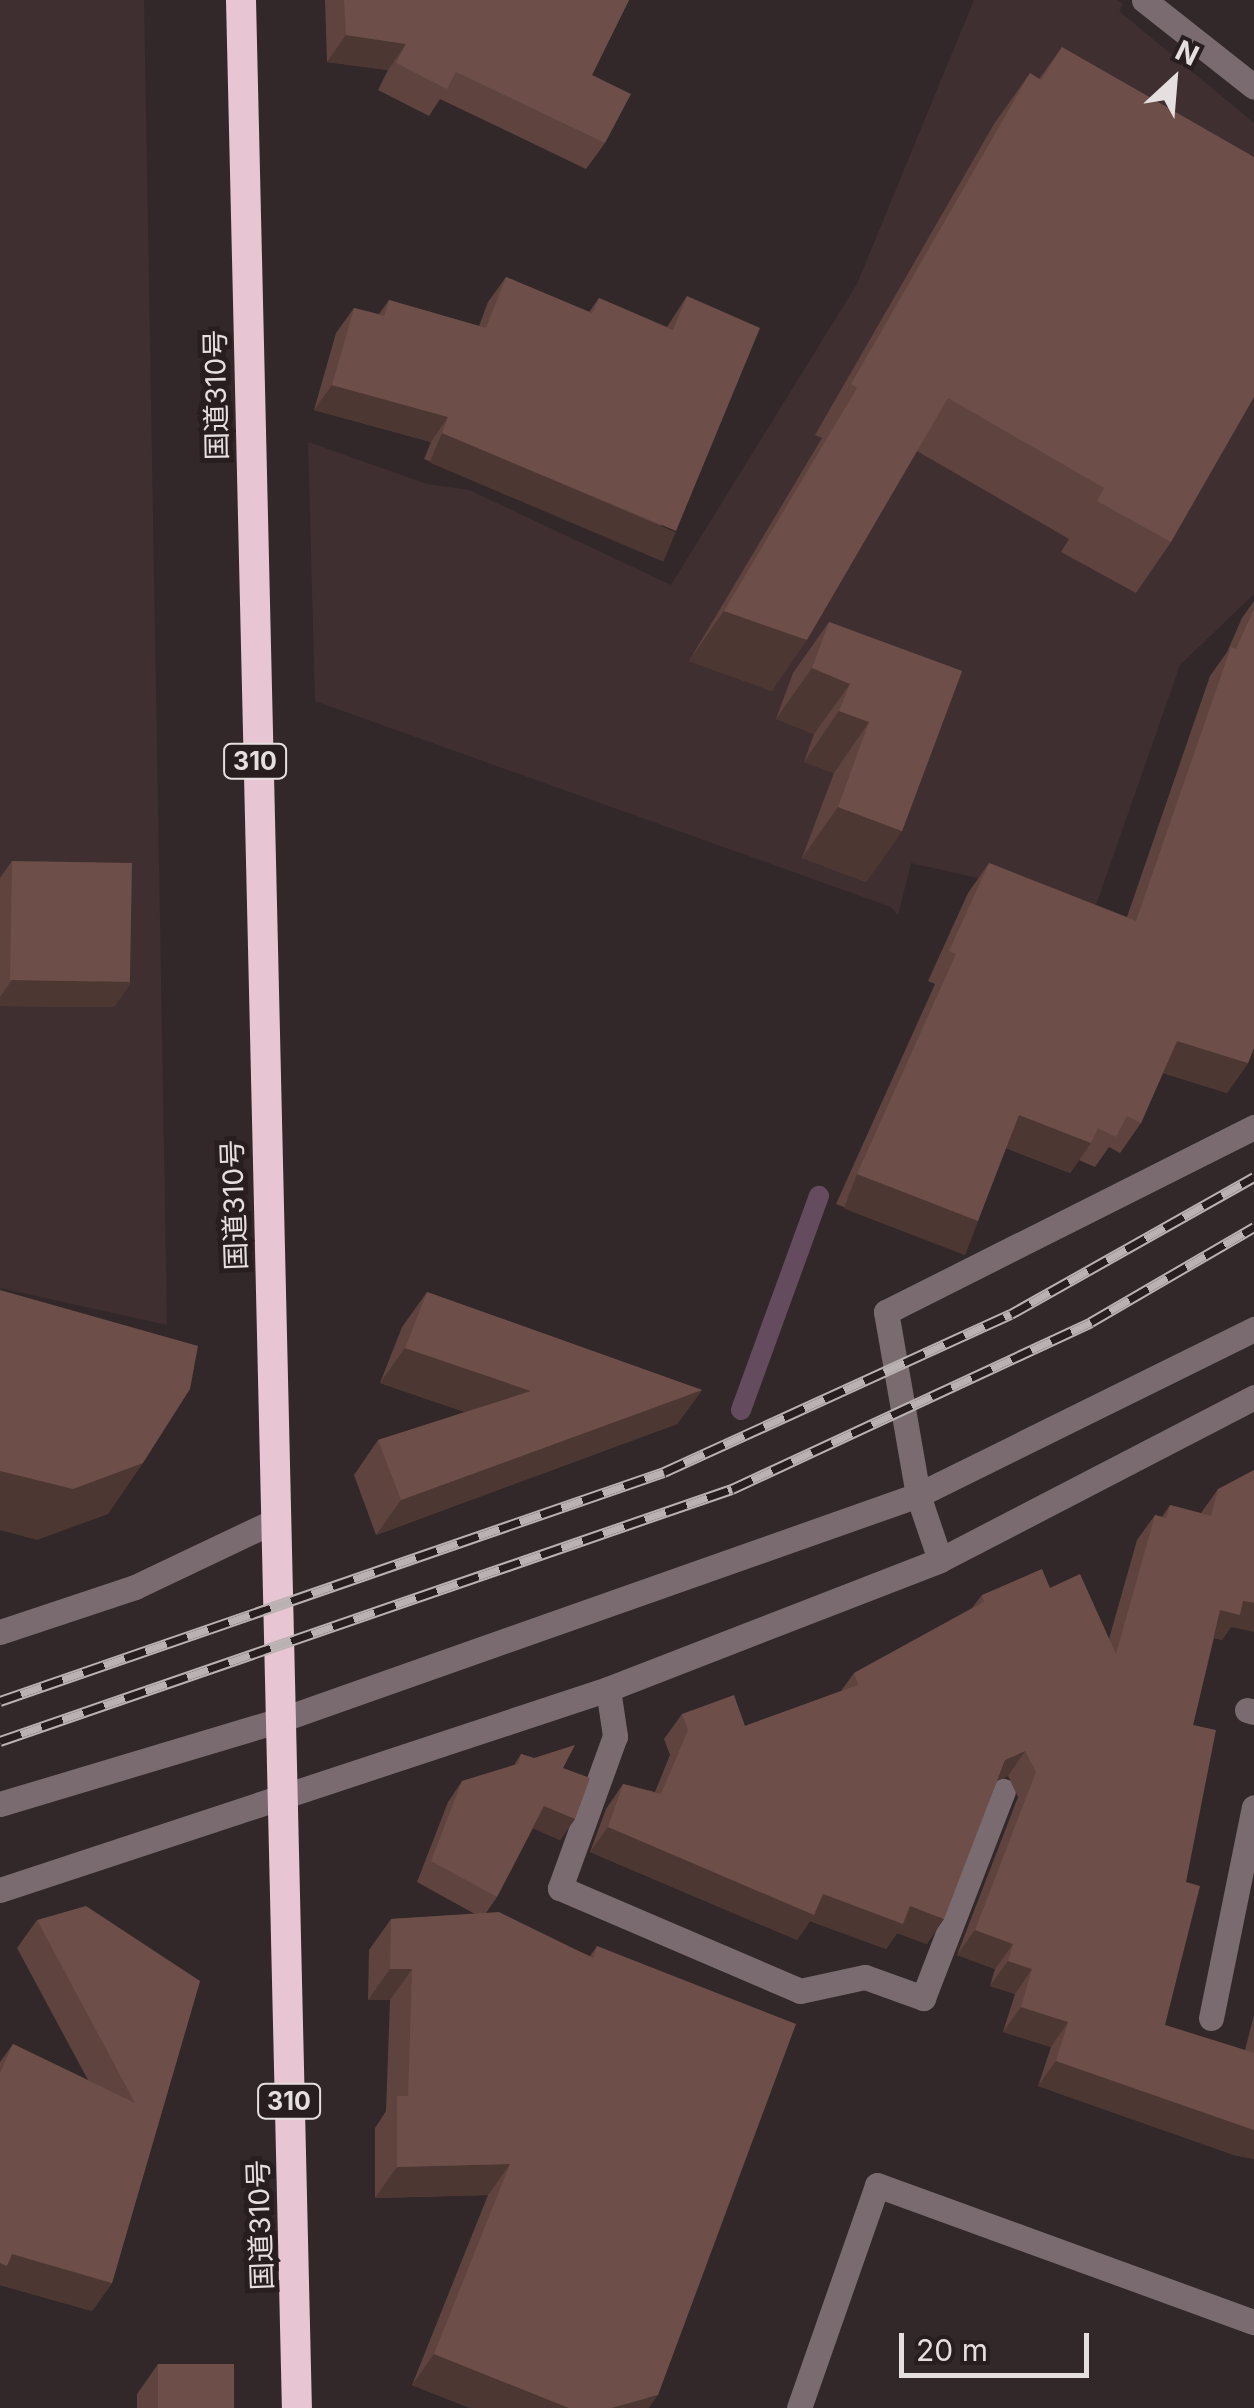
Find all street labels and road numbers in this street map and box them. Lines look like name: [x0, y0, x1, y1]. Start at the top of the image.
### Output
street label: 国道310号: [198, 330, 234, 460]
road number: 310: [222, 741, 288, 781]
street label: 国道310号: [215, 1139, 253, 1271]
road number: 310: [256, 2081, 322, 2121]
street label: 国道310号: [241, 2159, 279, 2291]

